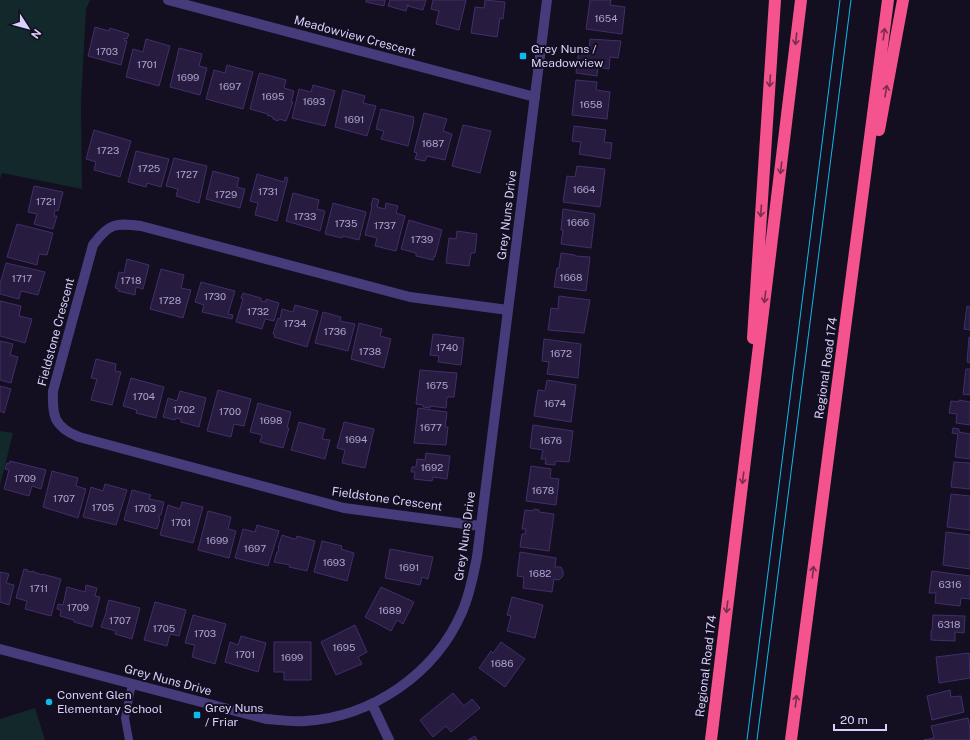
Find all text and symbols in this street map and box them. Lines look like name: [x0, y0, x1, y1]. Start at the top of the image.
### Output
north arrow: [8, 8, 48, 48]
house number: 1654: [595, 12, 618, 24]
street label: Meadowview Crescent: [293, 13, 418, 59]
text: N: [29, 27, 43, 41]
one-way arrow: [880, 28, 888, 41]
one-way arrow: [793, 32, 800, 45]
place label: Grey Nuns / Meadowview: [531, 42, 604, 70]
house number: 1703: [96, 45, 118, 57]
marker: Grey Nuns / Meadowview: [518, 51, 528, 61]
house number: 1701: [137, 58, 157, 70]
house number: 1699: [177, 71, 199, 83]
one-way arrow: [766, 74, 773, 87]
house number: 1697: [219, 80, 241, 92]
one-way arrow: [882, 85, 890, 98]
house number: 1695: [262, 90, 284, 102]
house number: 1693: [303, 95, 325, 107]
house number: 1658: [579, 98, 603, 110]
house number: 1691: [344, 113, 364, 125]
house number: 1687: [422, 137, 444, 149]
house number: 1723: [97, 144, 119, 156]
one-way arrow: [777, 161, 785, 174]
house number: 1725: [138, 162, 160, 174]
house number: 1727: [176, 168, 198, 180]
street label: Grey Nuns Drive: [495, 169, 519, 261]
house number: 1664: [573, 183, 595, 195]
house number: 1731: [258, 185, 278, 197]
house number: 1729: [215, 188, 237, 200]
house number: 1721: [36, 195, 56, 207]
one-way arrow: [758, 204, 765, 217]
house number: 1733: [294, 210, 316, 222]
house number: 1666: [567, 216, 589, 228]
house number: 1735: [335, 217, 357, 229]
house number: 1737: [374, 219, 396, 231]
house number: 1739: [411, 233, 433, 245]
house number: 1668: [560, 271, 582, 283]
house number: 1717: [12, 272, 32, 284]
house number: 1718: [121, 274, 141, 286]
street label: Fieldstone Crescent: [35, 276, 77, 388]
house number: 1730: [204, 290, 226, 302]
one-way arrow: [761, 290, 769, 303]
house number: 1728: [159, 294, 181, 306]
house number: 1732: [247, 305, 269, 317]
street label: Regional Road 174: [812, 316, 840, 420]
house number: 1734: [284, 317, 306, 329]
house number: 1736: [324, 325, 346, 337]
house number: 1740: [436, 341, 458, 353]
house number: 1738: [359, 345, 381, 357]
house number: 1672: [550, 347, 572, 359]
house number: 1675: [426, 379, 448, 391]
house number: 1704: [133, 390, 155, 402]
house number: 1674: [544, 397, 566, 409]
house number: 1702: [173, 403, 195, 415]
house number: 1700: [219, 405, 241, 417]
house number: 1698: [260, 414, 282, 426]
house number: 1677: [420, 421, 442, 433]
house number: 1694: [345, 433, 367, 445]
house number: 1676: [540, 434, 562, 446]
house number: 1692: [421, 461, 443, 473]
one-way arrow: [739, 471, 747, 484]
house number: 1709: [14, 472, 36, 484]
street label: Fieldstone Crescent: [331, 484, 443, 514]
house number: 1678: [532, 484, 554, 496]
street label: Grey Nuns Drive: [452, 490, 478, 582]
house number: 1707: [53, 492, 75, 504]
house number: 1705: [92, 501, 114, 513]
house number: 1703: [134, 502, 156, 514]
house number: 1701: [171, 516, 191, 528]
house number: 1699: [206, 534, 228, 546]
house number: 1697: [244, 542, 266, 554]
house number: 1693: [323, 556, 345, 568]
house number: 1691: [399, 561, 419, 573]
one-way arrow: [809, 566, 817, 579]
house number: 1682: [529, 567, 551, 579]
house number: 6316: [939, 578, 961, 590]
house number: 1711: [30, 582, 48, 594]
house number: 1709: [67, 601, 89, 613]
one-way arrow: [723, 601, 731, 614]
house number: 1689: [379, 604, 401, 616]
house number: 1707: [109, 614, 131, 626]
street label: Regional Road 174: [693, 614, 719, 718]
house number: 6318: [937, 618, 961, 630]
house number: 1705: [153, 622, 175, 634]
house number: 1703: [194, 627, 216, 639]
house number: 1695: [333, 641, 355, 653]
house number: 1701: [235, 648, 255, 660]
house number: 1699: [281, 651, 303, 663]
house number: 1686: [491, 657, 513, 669]
street label: Grey Nuns Drive: [123, 662, 213, 698]
place label: Convent Glen Elementary School: [57, 688, 163, 716]
one-way arrow: [793, 695, 800, 708]
marker: Convent Glen Elementary School: [44, 697, 54, 707]
place label: Grey Nuns / Friar: [205, 701, 263, 729]
scale bar: [834, 706, 886, 732]
marker: Grey Nuns / Friar: [192, 710, 202, 720]
text: 20 m: [840, 713, 868, 727]

